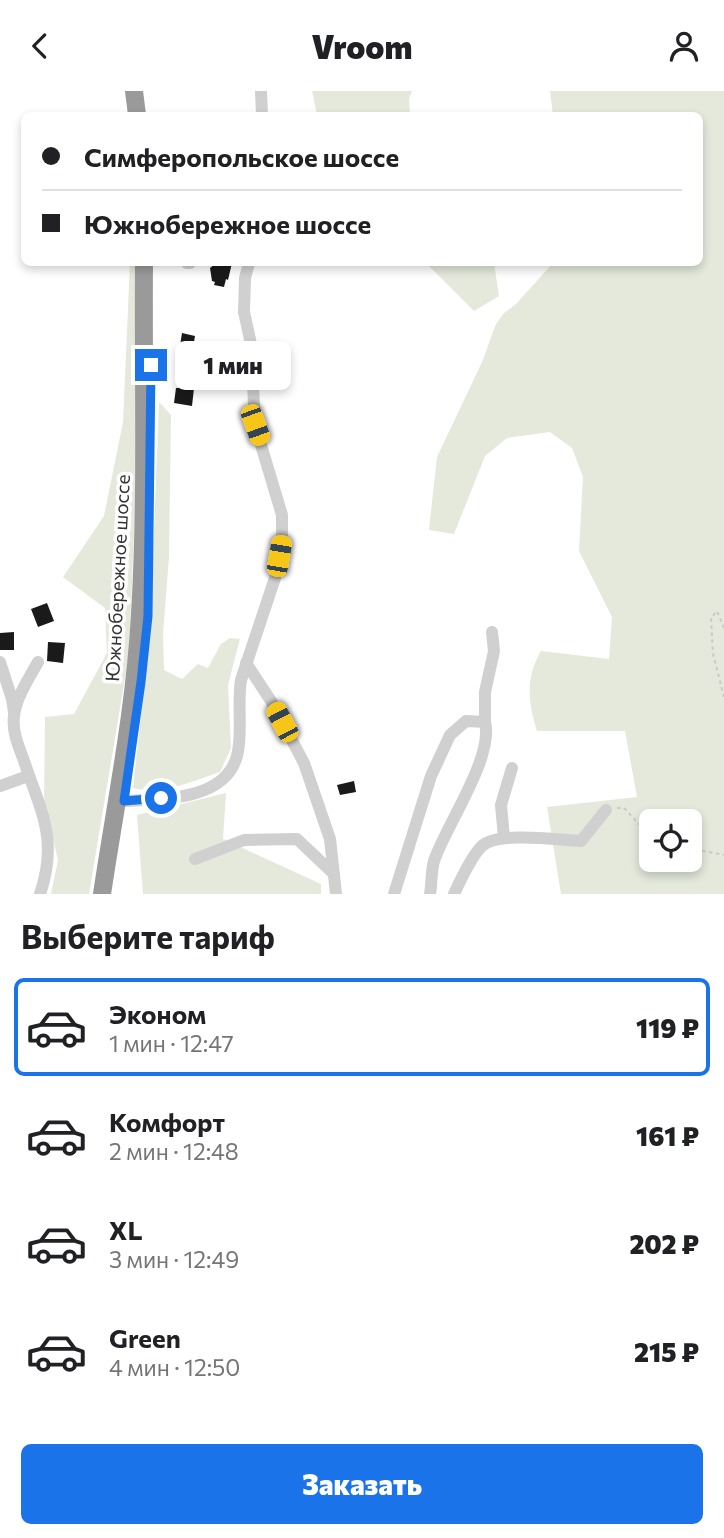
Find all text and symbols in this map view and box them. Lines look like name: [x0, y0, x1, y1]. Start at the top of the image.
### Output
text: Vroom: [312, 26, 412, 66]
icon: back: [21, 27, 59, 65]
icon: person: [665, 27, 703, 65]
text: Симферопольское шоссе: [84, 141, 399, 172]
text: Южнобережное шоссе: [84, 208, 371, 239]
callout: 1 мин: [176, 341, 291, 389]
route end: [135, 349, 167, 381]
text: 1 мин: [203, 351, 263, 379]
car: [238, 402, 273, 448]
street label: Южнобережное шоссе: [100, 474, 134, 682]
car: [266, 533, 293, 579]
car: [263, 699, 302, 745]
route start: [145, 782, 177, 814]
map controls: [639, 809, 702, 872]
button: locate: [639, 809, 702, 872]
text: Выберите тариф: [21, 916, 275, 956]
icon: car: [25, 996, 88, 1059]
text: Эконом: [109, 998, 206, 1029]
text: 119 ₽: [636, 1012, 699, 1043]
text: 1 мин · 12:47: [109, 1029, 234, 1057]
icon: car: [25, 1104, 88, 1167]
text: Комфорт: [109, 1106, 225, 1137]
text: 161 ₽: [636, 1120, 699, 1151]
text: 2 мин · 12:48: [109, 1137, 239, 1165]
icon: car: [25, 1212, 88, 1275]
text: XL: [109, 1214, 143, 1245]
text: 202 ₽: [629, 1228, 699, 1259]
text: 3 мин · 12:49: [109, 1245, 239, 1273]
icon: car: [25, 1320, 88, 1383]
text: Green: [109, 1322, 181, 1353]
text: 215 ₽: [634, 1336, 699, 1367]
text: 4 мин · 12:50: [109, 1353, 240, 1381]
button: Заказать: [21, 1444, 703, 1524]

